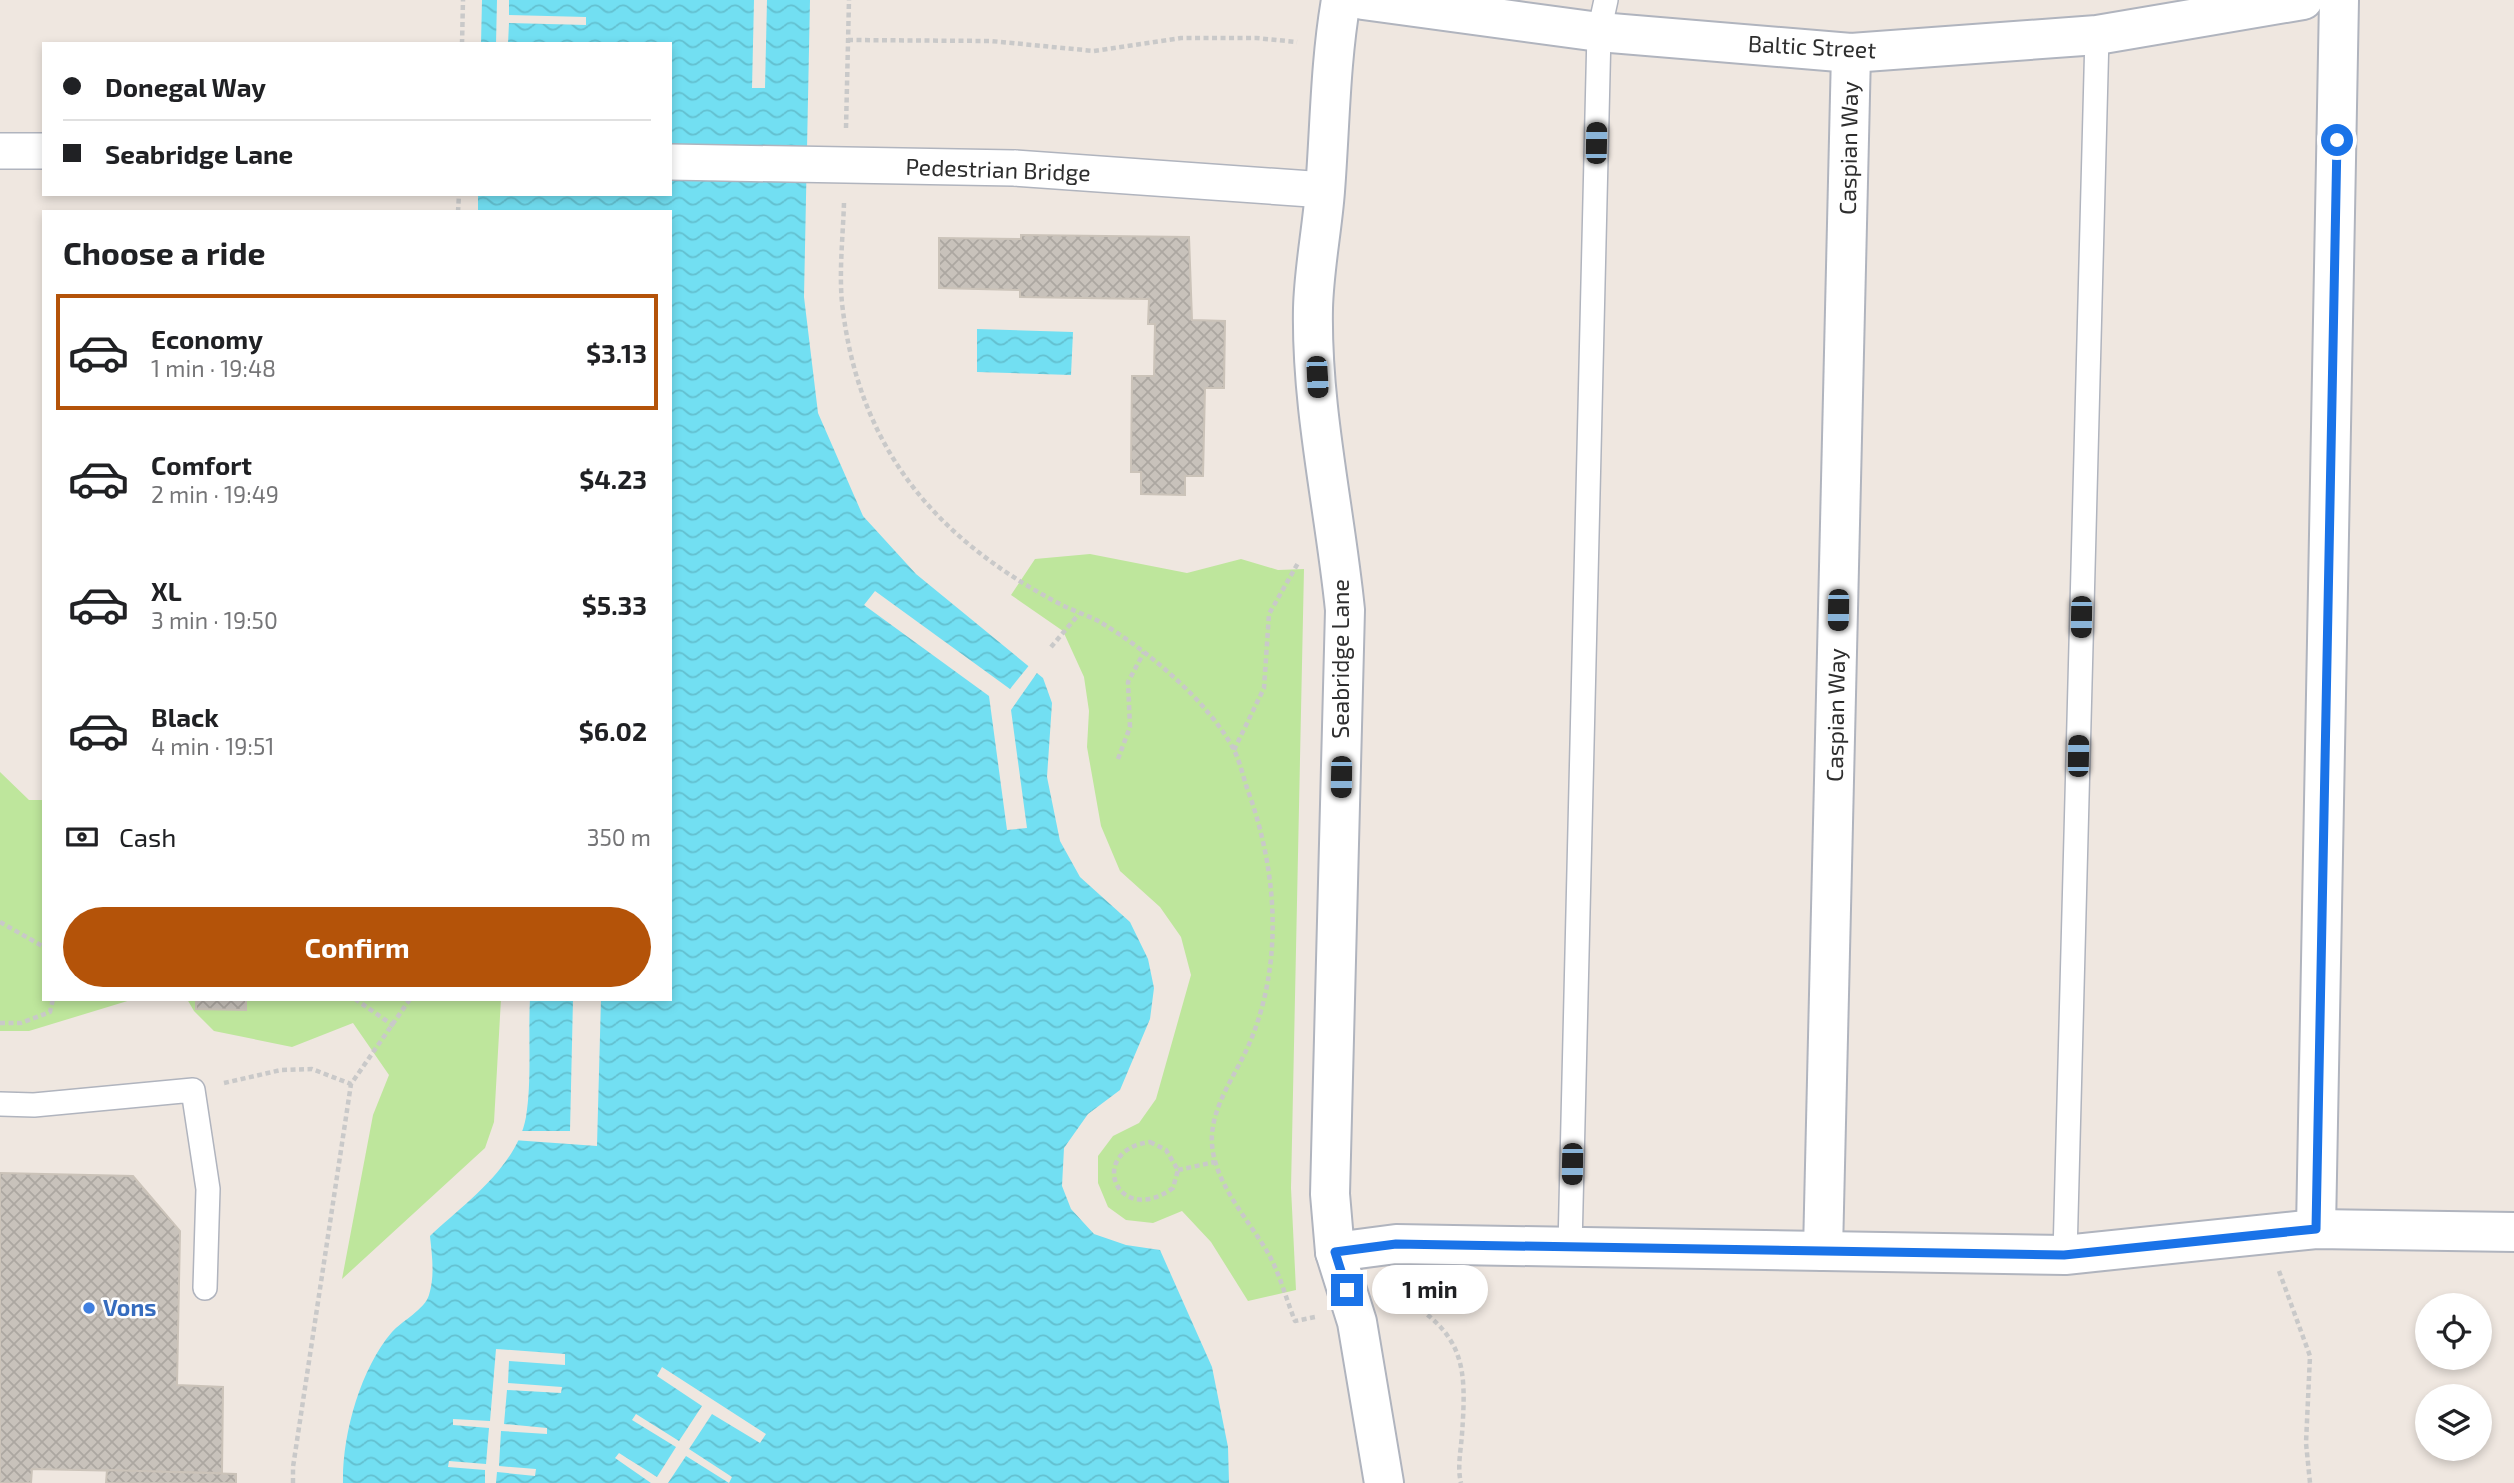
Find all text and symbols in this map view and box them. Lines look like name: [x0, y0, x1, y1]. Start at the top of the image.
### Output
street label: Baltic Street: [1747, 29, 1877, 63]
text: Donegal Way: [105, 71, 266, 102]
street label: Caspian Way: [1833, 81, 1863, 215]
car: [1586, 122, 1607, 164]
route start: [2321, 124, 2353, 156]
text: Seabridge Lane: [105, 138, 293, 169]
street label: Pedestrian Bridge: [905, 152, 1091, 186]
text: Choose a ride: [63, 233, 266, 271]
icon: car: [67, 321, 130, 384]
text: Economy: [151, 323, 263, 354]
text: $3.13: [586, 337, 647, 368]
text: 1 min · 19:48: [151, 354, 276, 382]
car: [1306, 355, 1329, 399]
icon: car: [67, 447, 130, 510]
text: Comfort: [151, 449, 252, 480]
text: $4.23: [579, 463, 647, 494]
text: 2 min · 19:49: [151, 480, 279, 508]
icon: car: [67, 573, 130, 636]
text: XL: [151, 575, 182, 606]
street label: Seabridge Lane: [1326, 579, 1354, 739]
text: $5.33: [582, 589, 647, 620]
car: [1828, 589, 1849, 631]
car: [2071, 596, 2092, 638]
text: 3 min · 19:50: [151, 606, 278, 634]
street label: Caspian Way: [1820, 648, 1850, 782]
icon: car: [67, 699, 130, 762]
text: Black: [151, 701, 219, 732]
text: $6.02: [579, 715, 647, 746]
text: 4 min · 19:51: [151, 732, 274, 760]
car: [2068, 735, 2089, 777]
car: [1331, 756, 1352, 798]
icon: cash: [63, 818, 101, 856]
text: Cash: [119, 821, 176, 852]
text: 350 m: [587, 823, 651, 851]
button: Confirm: [63, 907, 651, 987]
car: [1562, 1143, 1583, 1185]
callout: 1 min: [1372, 1266, 1487, 1314]
route end: [1331, 1274, 1363, 1306]
text: 1 min: [1402, 1275, 1458, 1303]
place label: Vons: [103, 1293, 156, 1321]
map controls: [2415, 1293, 2492, 1461]
button: locate: [2415, 1293, 2492, 1370]
marker: Vons: [81, 1300, 97, 1316]
button: layers: [2415, 1384, 2492, 1461]

